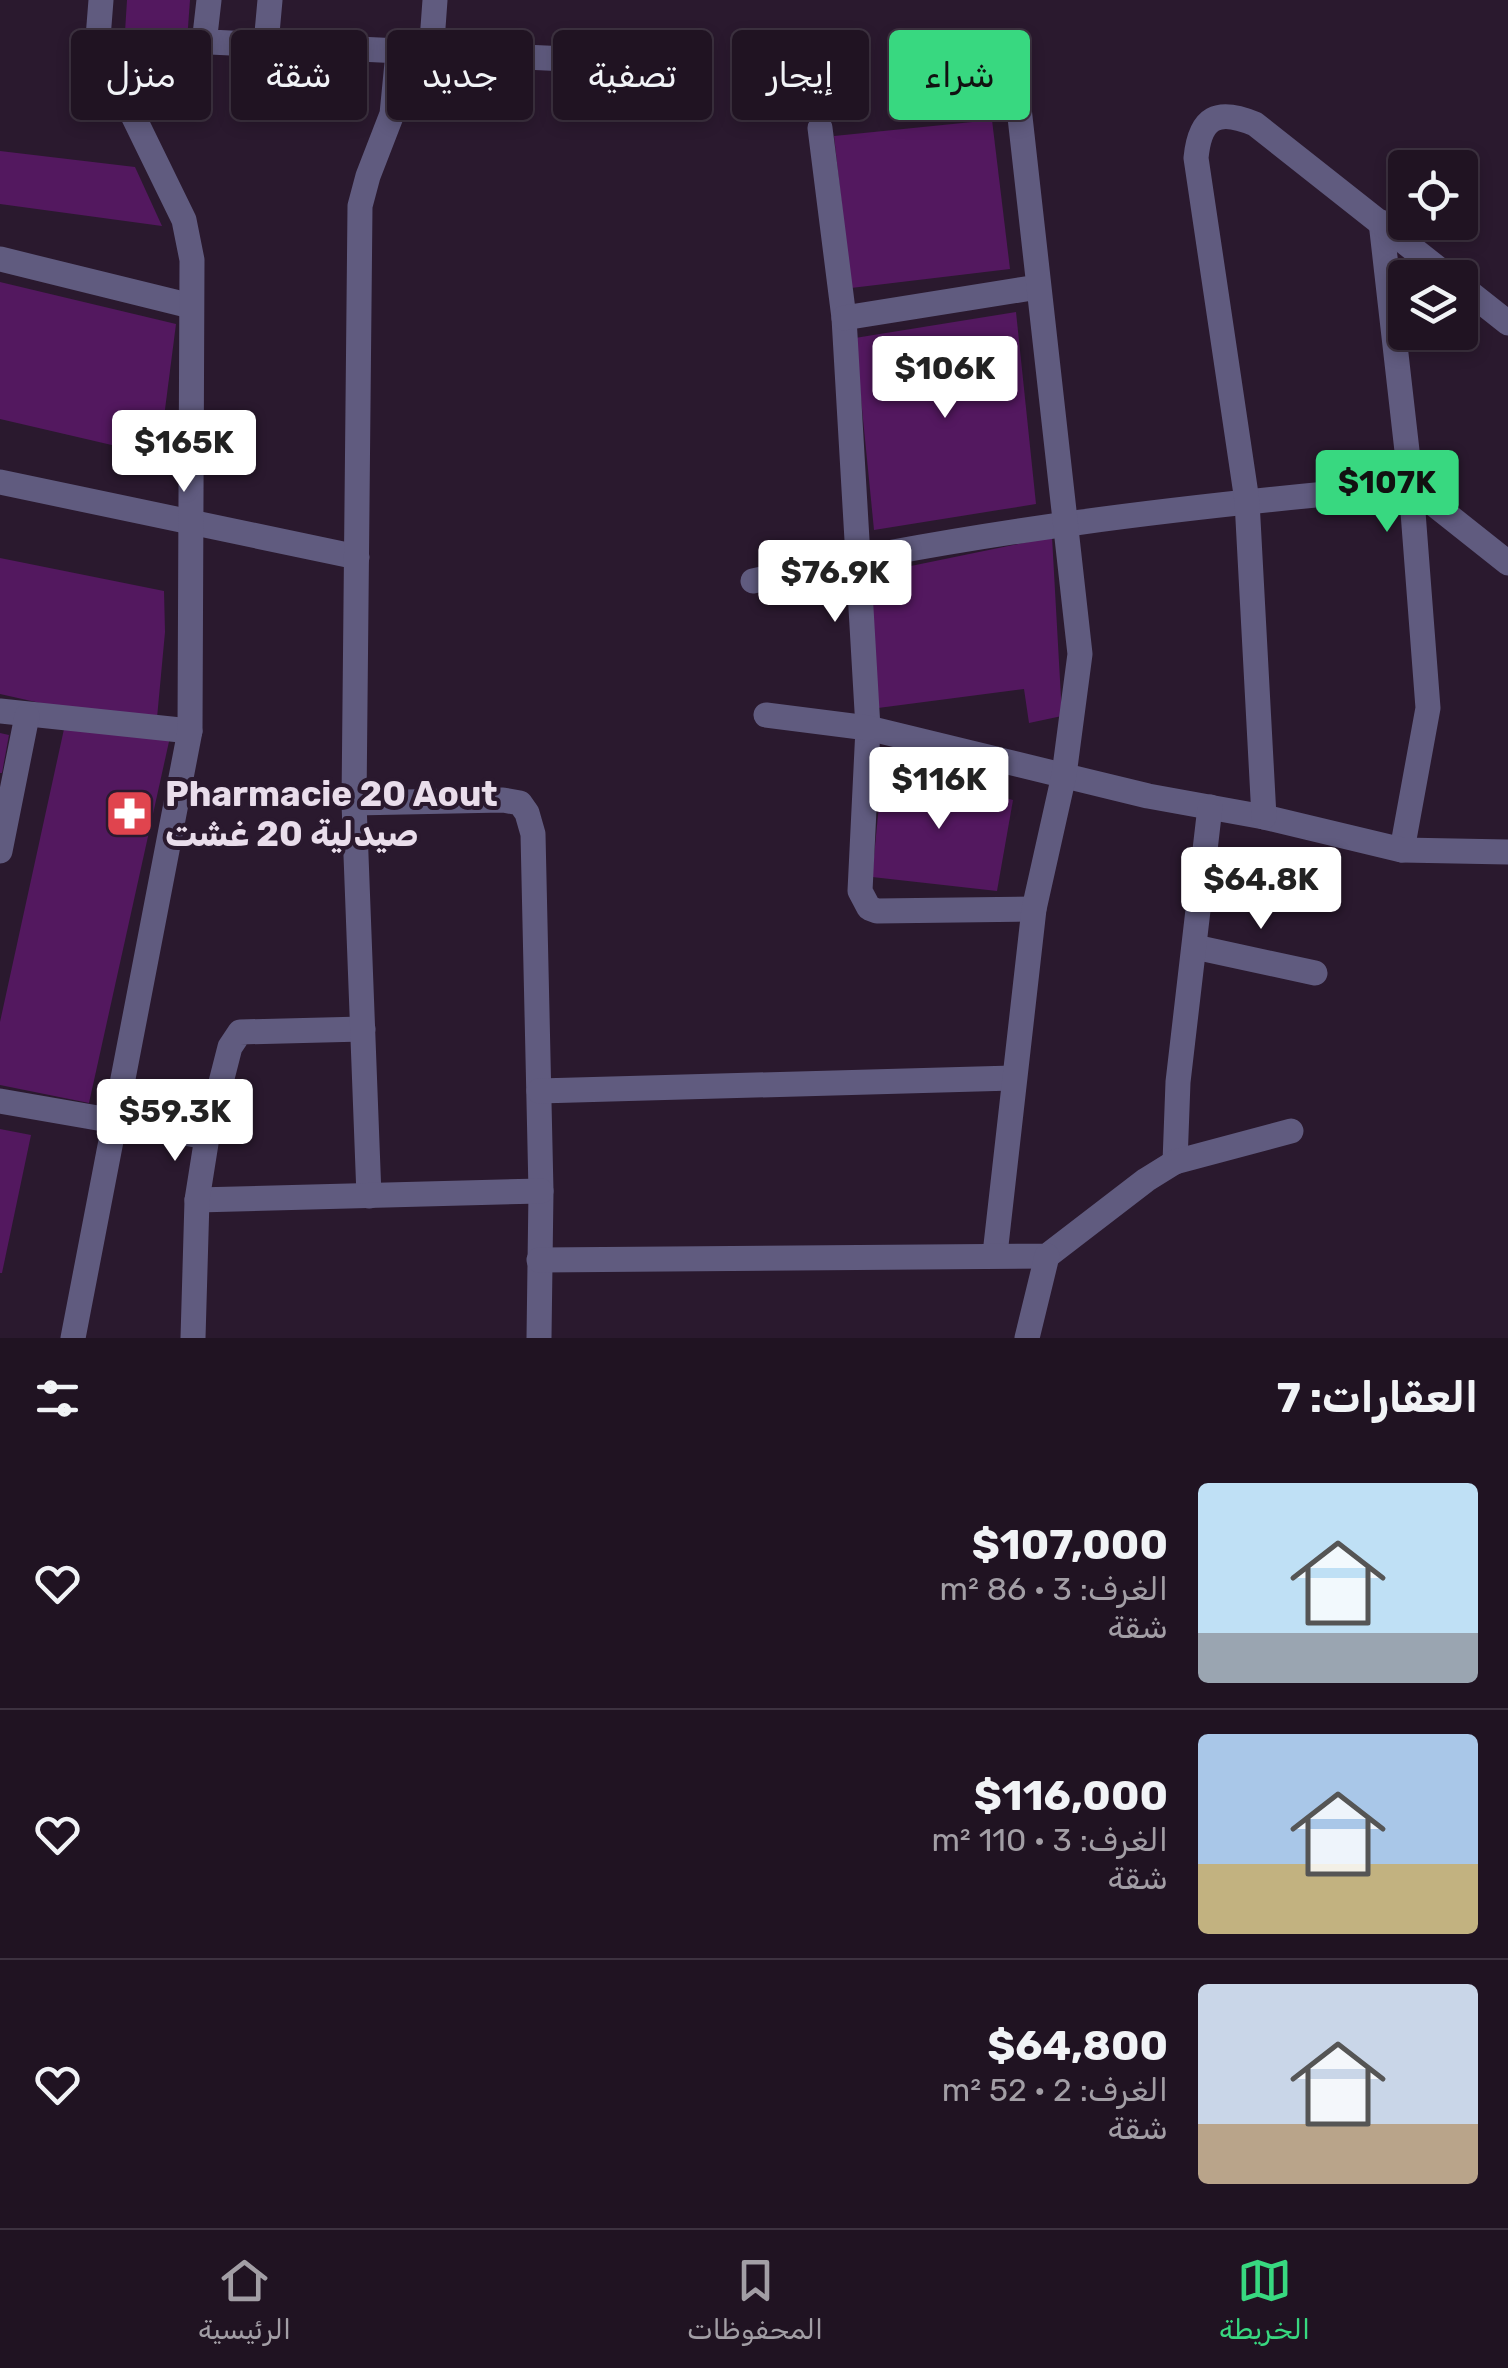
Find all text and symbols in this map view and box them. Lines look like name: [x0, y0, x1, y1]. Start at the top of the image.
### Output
chip: منزل: [71, 30, 211, 120]
chip: شقة: [231, 30, 367, 120]
chip: جديد: [387, 30, 533, 120]
chip: تصفية: [553, 30, 712, 120]
chip: إيجار: [732, 30, 869, 120]
chip: شراء: [889, 30, 1030, 120]
map controls: [1388, 150, 1478, 350]
button: locate: [1388, 150, 1478, 240]
button: layers: [1388, 260, 1478, 350]
pin: $106K: [875, 336, 1015, 421]
text: $106K: [894, 349, 996, 387]
pin: $165K: [114, 410, 254, 495]
text: $165K: [134, 423, 234, 461]
pin: $107K: [1317, 450, 1457, 535]
text: $107K: [1338, 463, 1436, 501]
pin: $76.9K: [754, 540, 916, 625]
text: $76.9K: [780, 553, 890, 591]
pin: $116K: [869, 747, 1009, 832]
text: $116K: [891, 760, 987, 798]
place label: Pharmacie 20 Aout صيدلية 20 غشت: [165, 773, 498, 855]
pharmacy icon: Pharmacie 20 Aout صيدلية 20 غشت: [104, 788, 156, 840]
pin: $64.8K: [1180, 847, 1342, 932]
text: $64.8K: [1203, 860, 1319, 898]
pin: $59.3K: [94, 1079, 256, 1164]
text: $59.3K: [119, 1092, 231, 1130]
icon: filters: [30, 1371, 85, 1426]
text: العقارات: 7: [1277, 1373, 1478, 1423]
text: $107,000: [972, 1520, 1168, 1570]
icon: home: [1278, 1523, 1398, 1643]
icon: heart: [30, 1556, 85, 1611]
text: الغرف: 3 · 86 m²: [939, 1570, 1168, 1608]
text: شقة: [1107, 1608, 1168, 1646]
text: $116,000: [974, 1771, 1168, 1821]
icon: home: [1278, 1774, 1398, 1894]
icon: heart: [30, 1807, 85, 1862]
text: الغرف: 3 · 110 m²: [931, 1821, 1168, 1859]
text: شقة: [1107, 1859, 1168, 1897]
text: $64,800: [987, 2021, 1168, 2071]
icon: home: [1278, 2024, 1398, 2144]
icon: heart: [30, 2057, 85, 2112]
text: الغرف: 2 · 52 m²: [942, 2071, 1168, 2109]
text: شقة: [1107, 2109, 1168, 2147]
tab: الرئيسية: [198, 2253, 291, 2346]
tab: المحفوظات: [687, 2253, 823, 2346]
tab: الخريطة: [1219, 2253, 1310, 2346]

